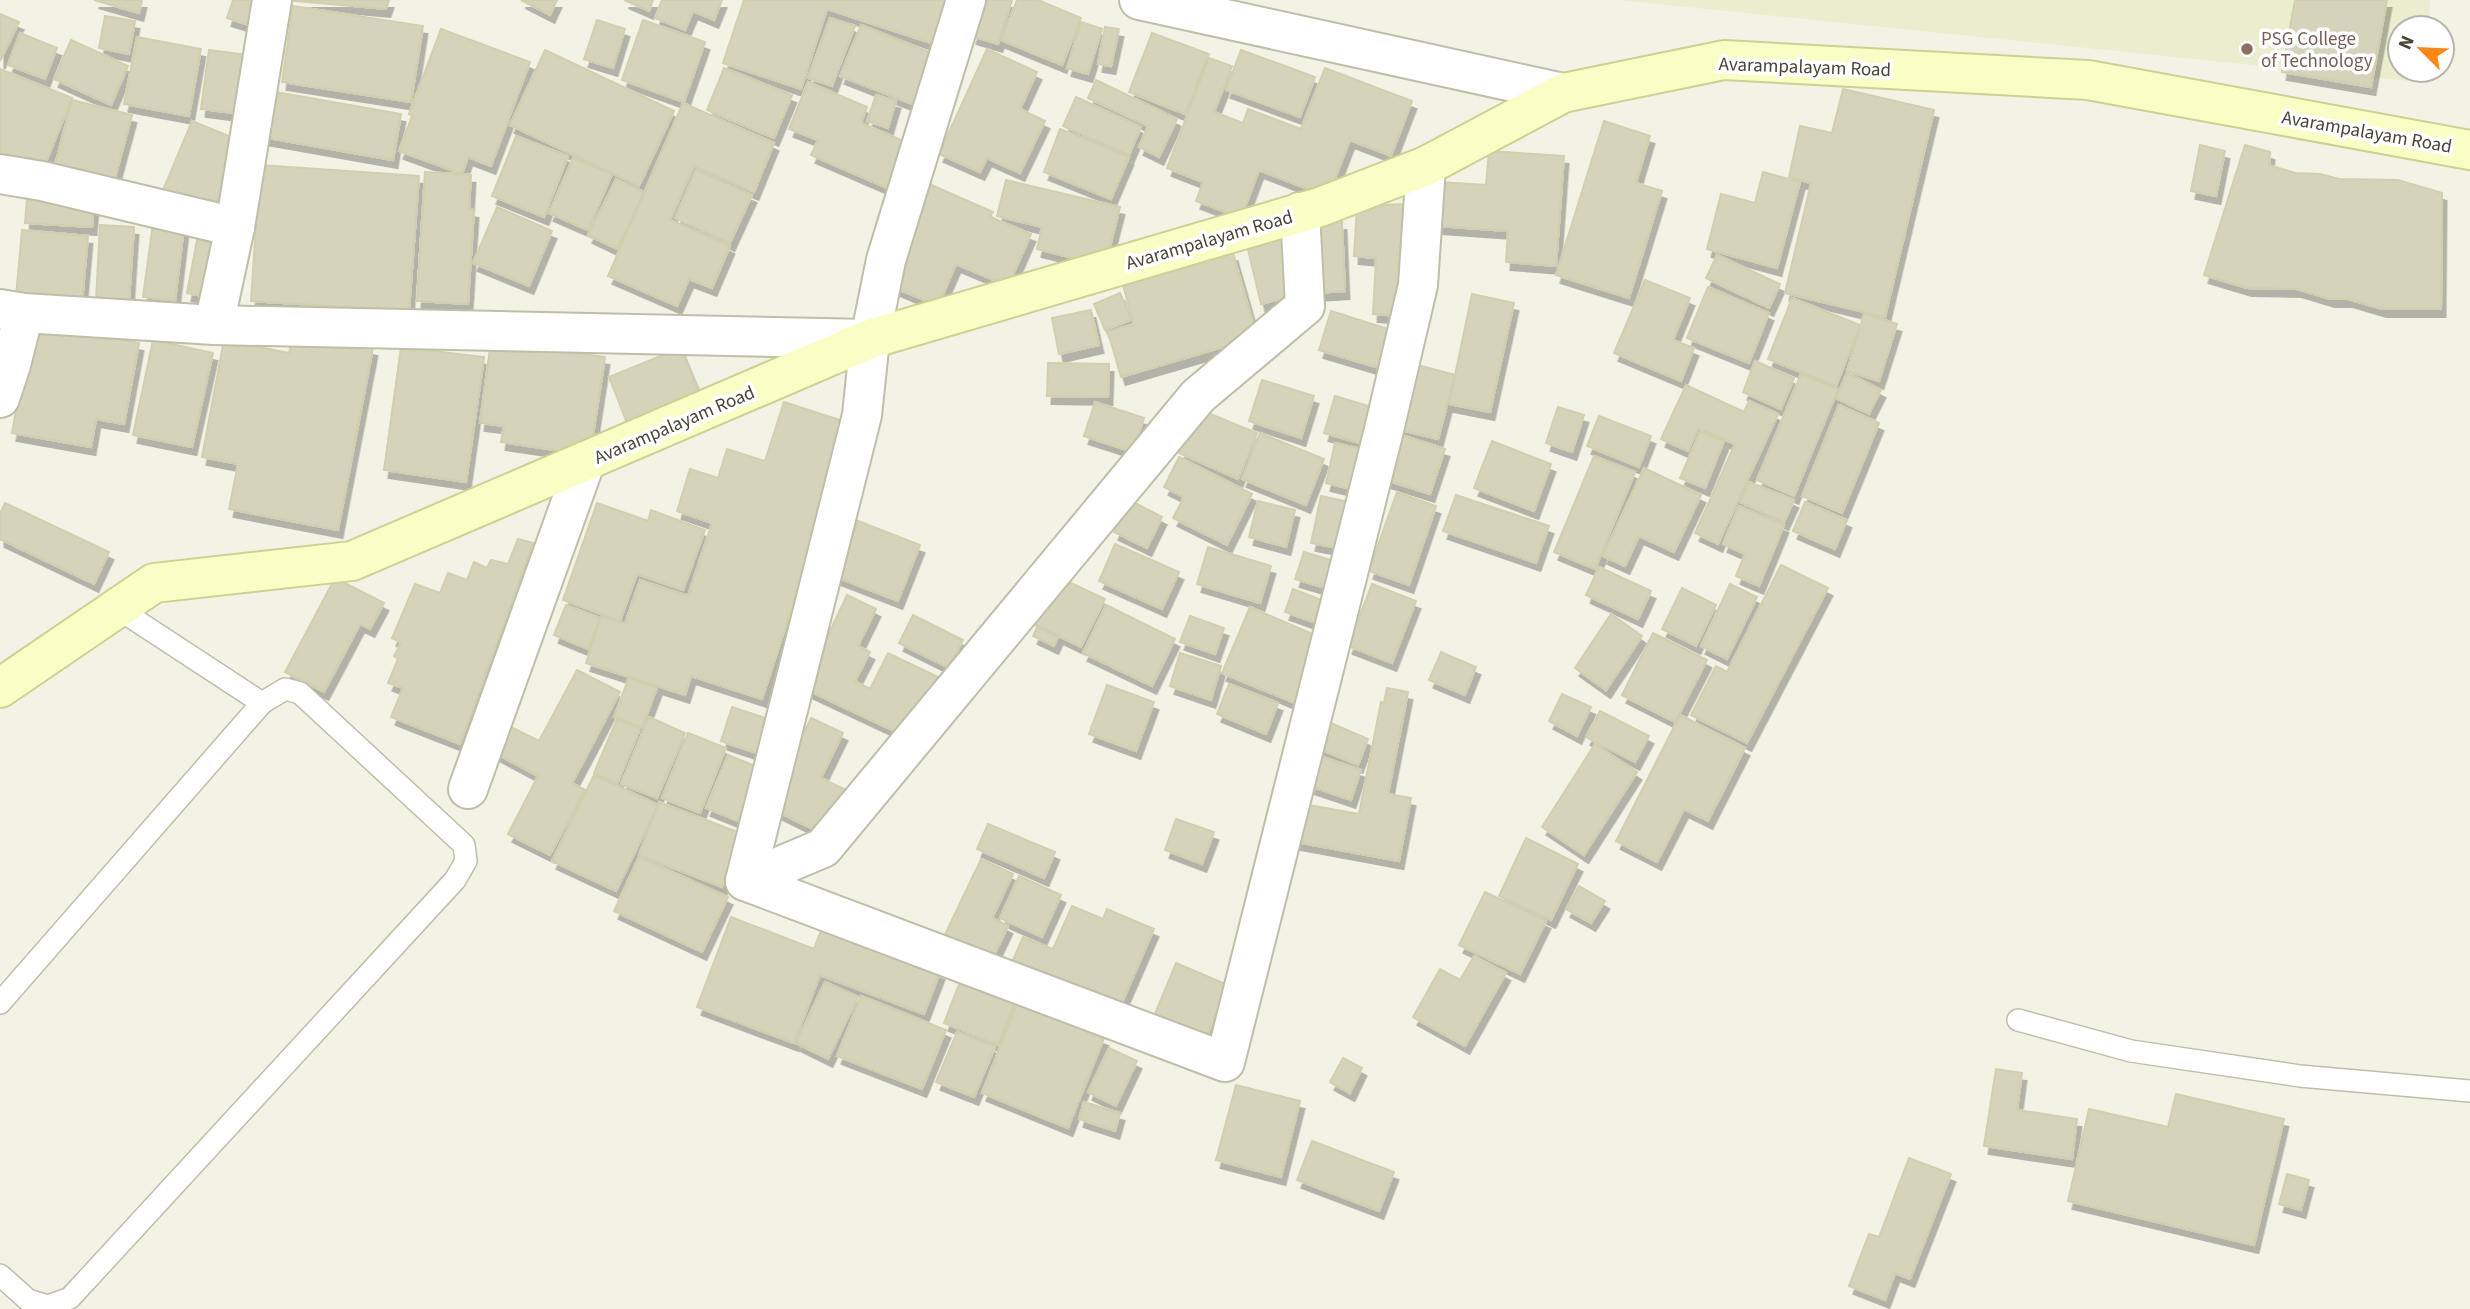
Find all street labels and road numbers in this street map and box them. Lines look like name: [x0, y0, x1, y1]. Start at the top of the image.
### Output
street label: Avarampalayam Road: [1718, 51, 1892, 84]
street label: Avarampalayam Road: [2280, 104, 2454, 161]
street label: Avarampalayam Road: [1123, 204, 1296, 277]
street label: Avarampalayam Road: [590, 379, 759, 471]

